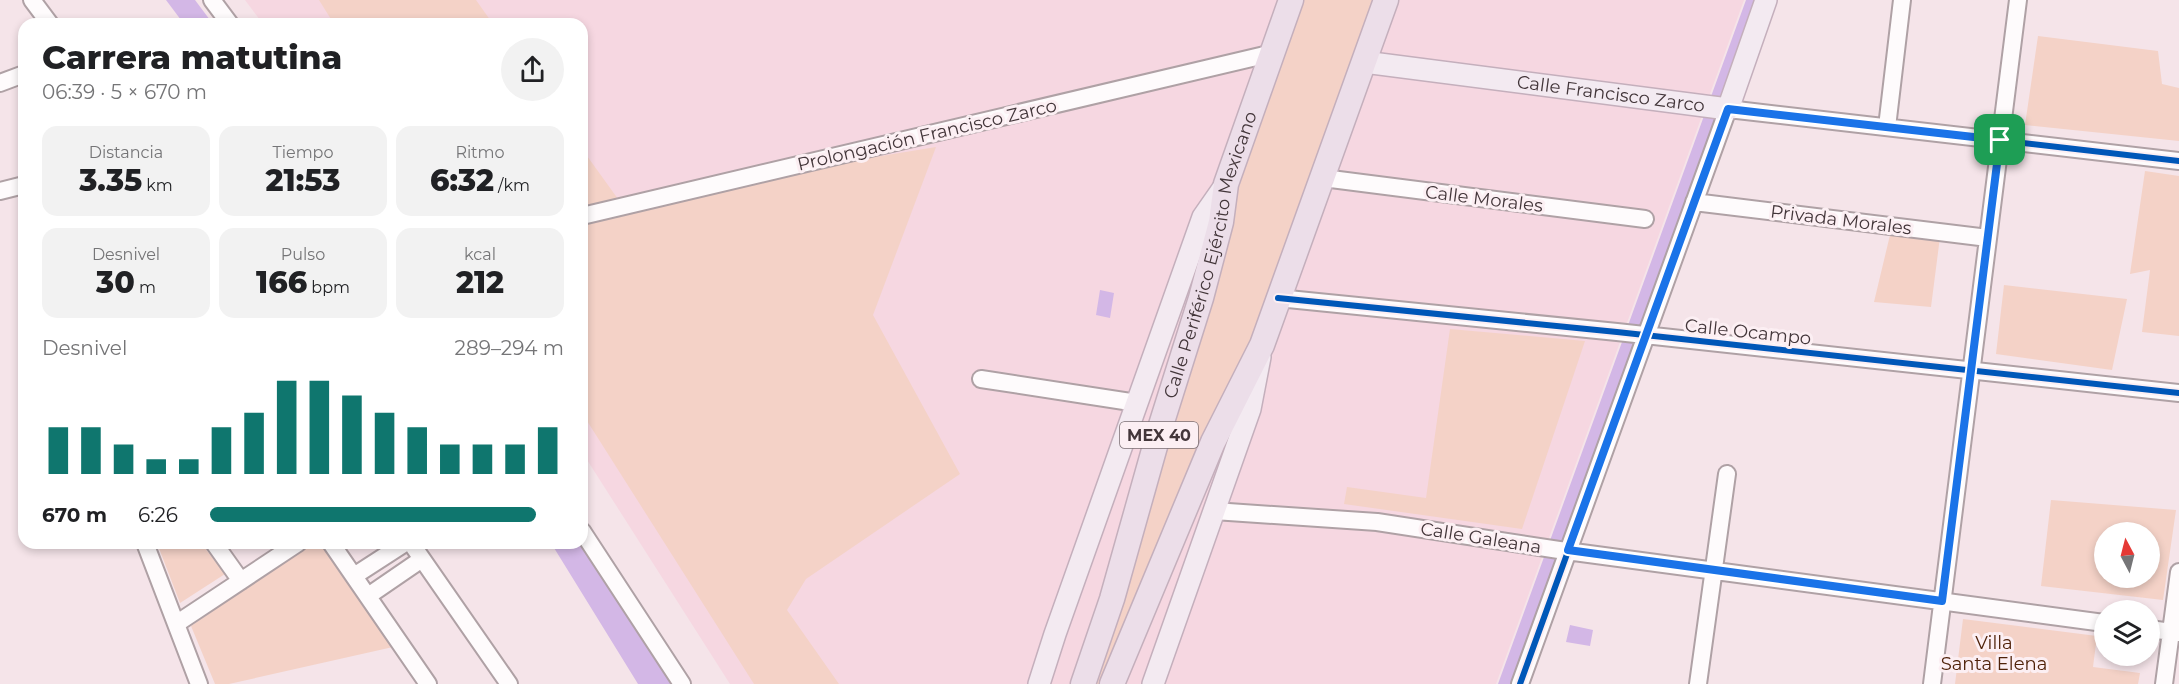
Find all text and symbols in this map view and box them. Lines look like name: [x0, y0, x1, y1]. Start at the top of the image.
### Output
text: Carrera matutina: [42, 37, 342, 77]
button: share: [501, 38, 564, 101]
street label: Calle Francisco Zarco: [1516, 71, 1706, 117]
text: 06:39 · 5 × 670 m: [42, 80, 207, 104]
street label: Prolongación Francisco Zarco: [795, 94, 1059, 176]
street label: Calle Periférico Ejército Mexicano: [1159, 108, 1262, 401]
pin: [1974, 114, 2025, 165]
icon: arrive: [1983, 123, 2016, 156]
text: Distancia: [89, 143, 163, 162]
text: Tiempo: [272, 143, 334, 162]
text: Ritmo: [455, 143, 505, 162]
text: 3.35: [79, 162, 142, 199]
text: 21:53: [266, 162, 340, 199]
text: 6:32: [430, 162, 494, 199]
text: km: [142, 176, 173, 195]
text: /km: [494, 176, 530, 195]
street label: Calle Morales: [1424, 181, 1544, 217]
street label: Privada Morales: [1769, 200, 1913, 240]
text: Desnivel: [92, 245, 160, 264]
text: Pulso: [281, 245, 325, 264]
text: kcal: [464, 245, 496, 264]
text: 30: [96, 264, 135, 301]
text: 166: [256, 264, 307, 301]
text: 212: [456, 264, 504, 301]
text: m: [135, 278, 156, 297]
text: bpm: [307, 278, 350, 297]
street label: Calle Ocampo: [1684, 314, 1812, 350]
text: Desnivel: [42, 336, 127, 360]
text: 289–294 m: [455, 336, 564, 360]
road number: MEX 40: [1120, 422, 1198, 448]
text: 670 m: [42, 503, 107, 527]
text: 6:26: [138, 503, 178, 527]
street label: Calle Galeana: [1419, 518, 1543, 558]
north arrow: [2094, 522, 2160, 588]
map controls: [2094, 522, 2160, 666]
button: layers: [2094, 600, 2160, 666]
park label: Villa Santa Elena: [1941, 632, 2047, 675]

